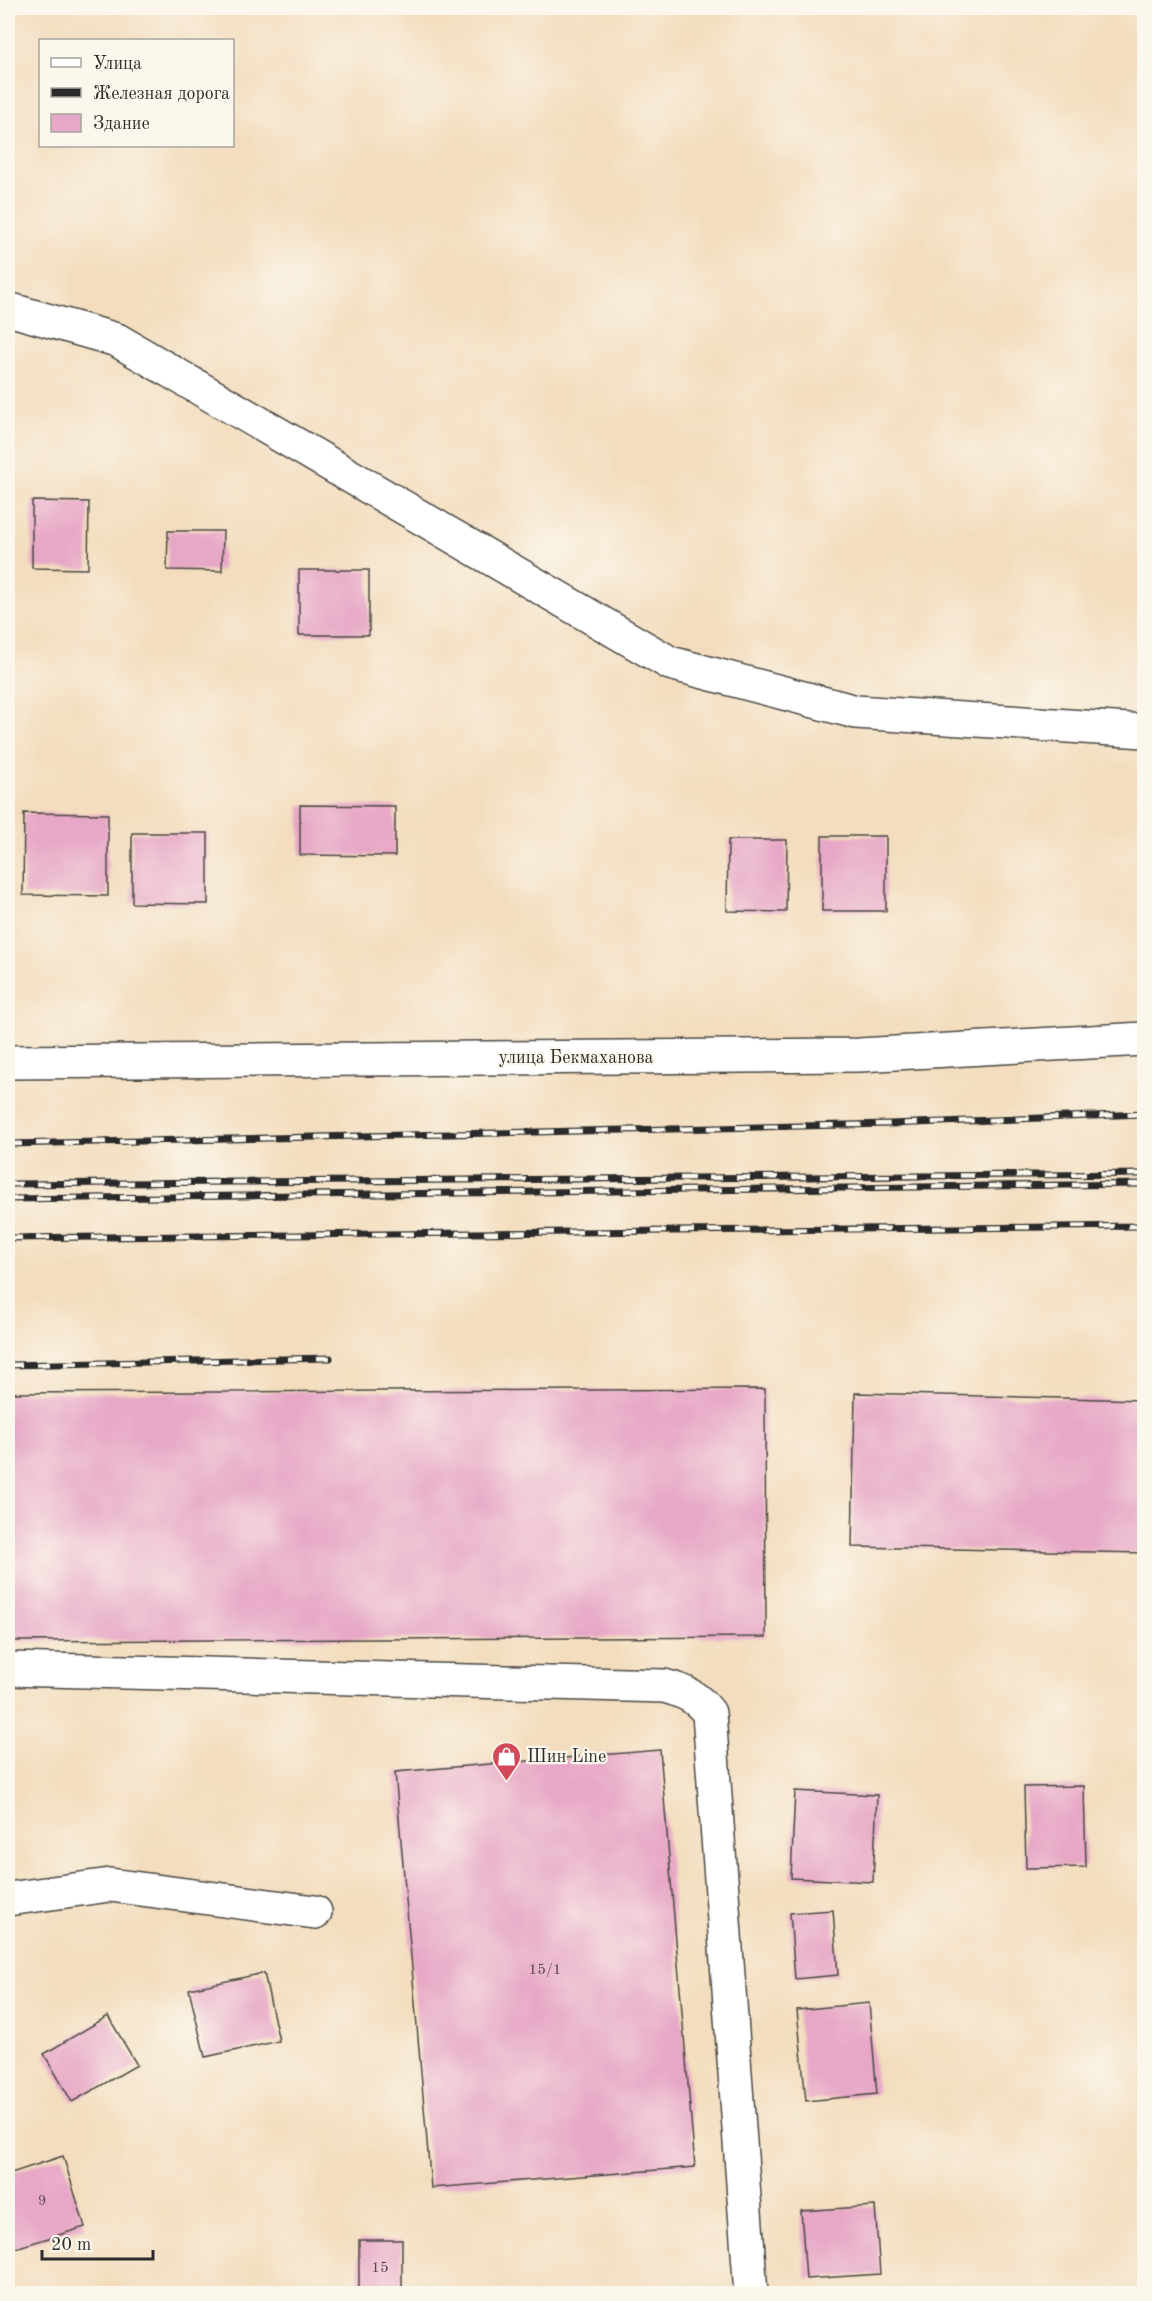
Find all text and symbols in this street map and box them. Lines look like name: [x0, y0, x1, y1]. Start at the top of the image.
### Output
legend: [39, 39, 234, 147]
text: Улица: [93, 55, 142, 73]
text: Железная дорога: [93, 85, 230, 103]
text: Здание: [93, 115, 150, 133]
street label: улица Бекмаханова: [499, 1049, 654, 1067]
shop icon: Шин Line: [490, 1740, 522, 1782]
place label: Шин Line: [527, 1748, 606, 1766]
house number: 15/1: [529, 1963, 561, 1978]
house number: 9: [38, 2194, 46, 2209]
scale bar: [42, 2223, 153, 2261]
text: 20 m: [51, 2236, 91, 2254]
house number: 15: [371, 2261, 389, 2276]

